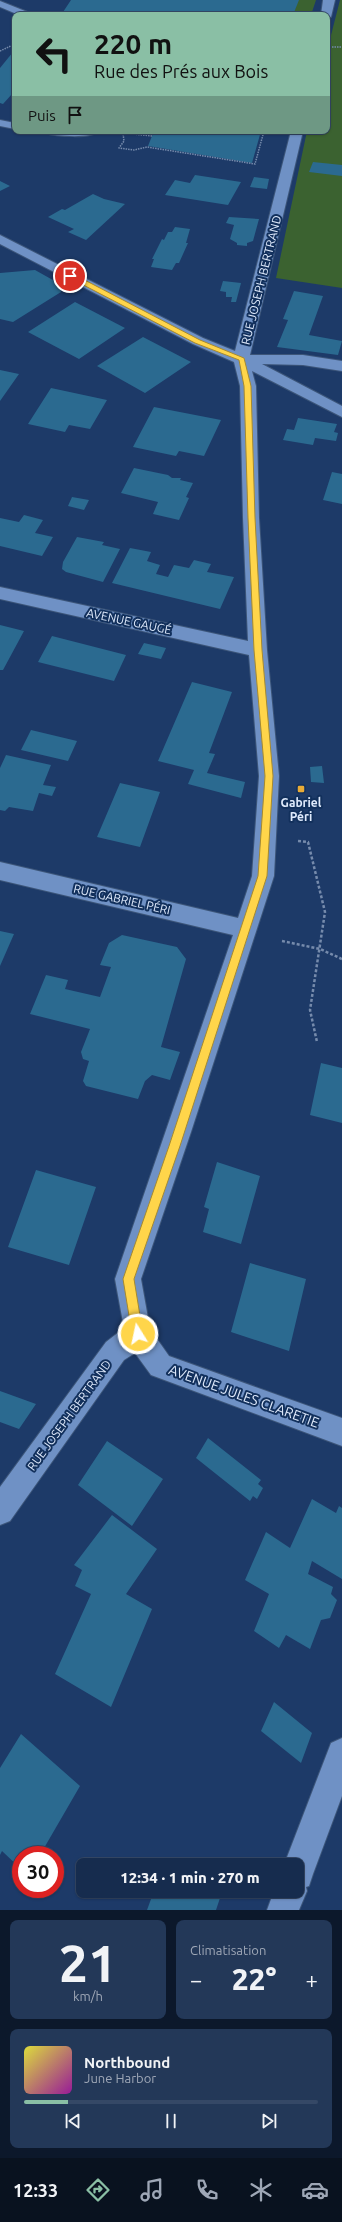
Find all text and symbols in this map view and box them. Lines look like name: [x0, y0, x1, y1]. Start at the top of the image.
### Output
icon: left: [28, 28, 80, 80]
text: 220 m: [94, 28, 172, 59]
text: Rue des Prés aux Bois: [94, 61, 268, 81]
icon: arrive: [64, 104, 86, 126]
text: Puis: [28, 107, 56, 124]
street label: RUE JOSEPH BERTRAND: [239, 214, 283, 346]
pin: [53, 259, 87, 293]
icon: arrive: [59, 265, 81, 287]
street label: AVENUE GAUGÉ: [85, 606, 173, 636]
marker: Gabriel Péri: [296, 784, 306, 794]
place label: Gabriel Péri: [281, 796, 322, 823]
street label: RUE GABRIEL PÉRI: [72, 882, 172, 916]
position arrow: [117, 1313, 159, 1355]
street label: RUE JOSEPH BERTRAND: [25, 1357, 113, 1473]
street label: AVENUE JULES CLARETIE: [167, 1361, 321, 1431]
speed limit sign: 30: [12, 1846, 64, 1898]
text: 12:34 · 1 min · 270 m: [120, 1869, 260, 1886]
text: 21: [59, 1934, 117, 1992]
text: Climatisation: [190, 1943, 266, 1957]
text: 22°: [232, 1962, 276, 1996]
text: −: [190, 1967, 202, 1992]
text: +: [306, 1967, 318, 1992]
text: km/h: [73, 1989, 103, 2003]
text: Northbound: [84, 2054, 170, 2071]
text: June Harbor: [84, 2071, 156, 2085]
icon: previous: [62, 2110, 84, 2132]
icon: pause: [160, 2110, 182, 2132]
icon: next: [258, 2110, 280, 2132]
icon: directions: [84, 2176, 112, 2204]
icon: music: [138, 2176, 166, 2204]
icon: phone: [193, 2176, 221, 2204]
icon: climate: [247, 2176, 275, 2204]
icon: car: [301, 2176, 329, 2204]
text: 12:33: [13, 2180, 58, 2200]

